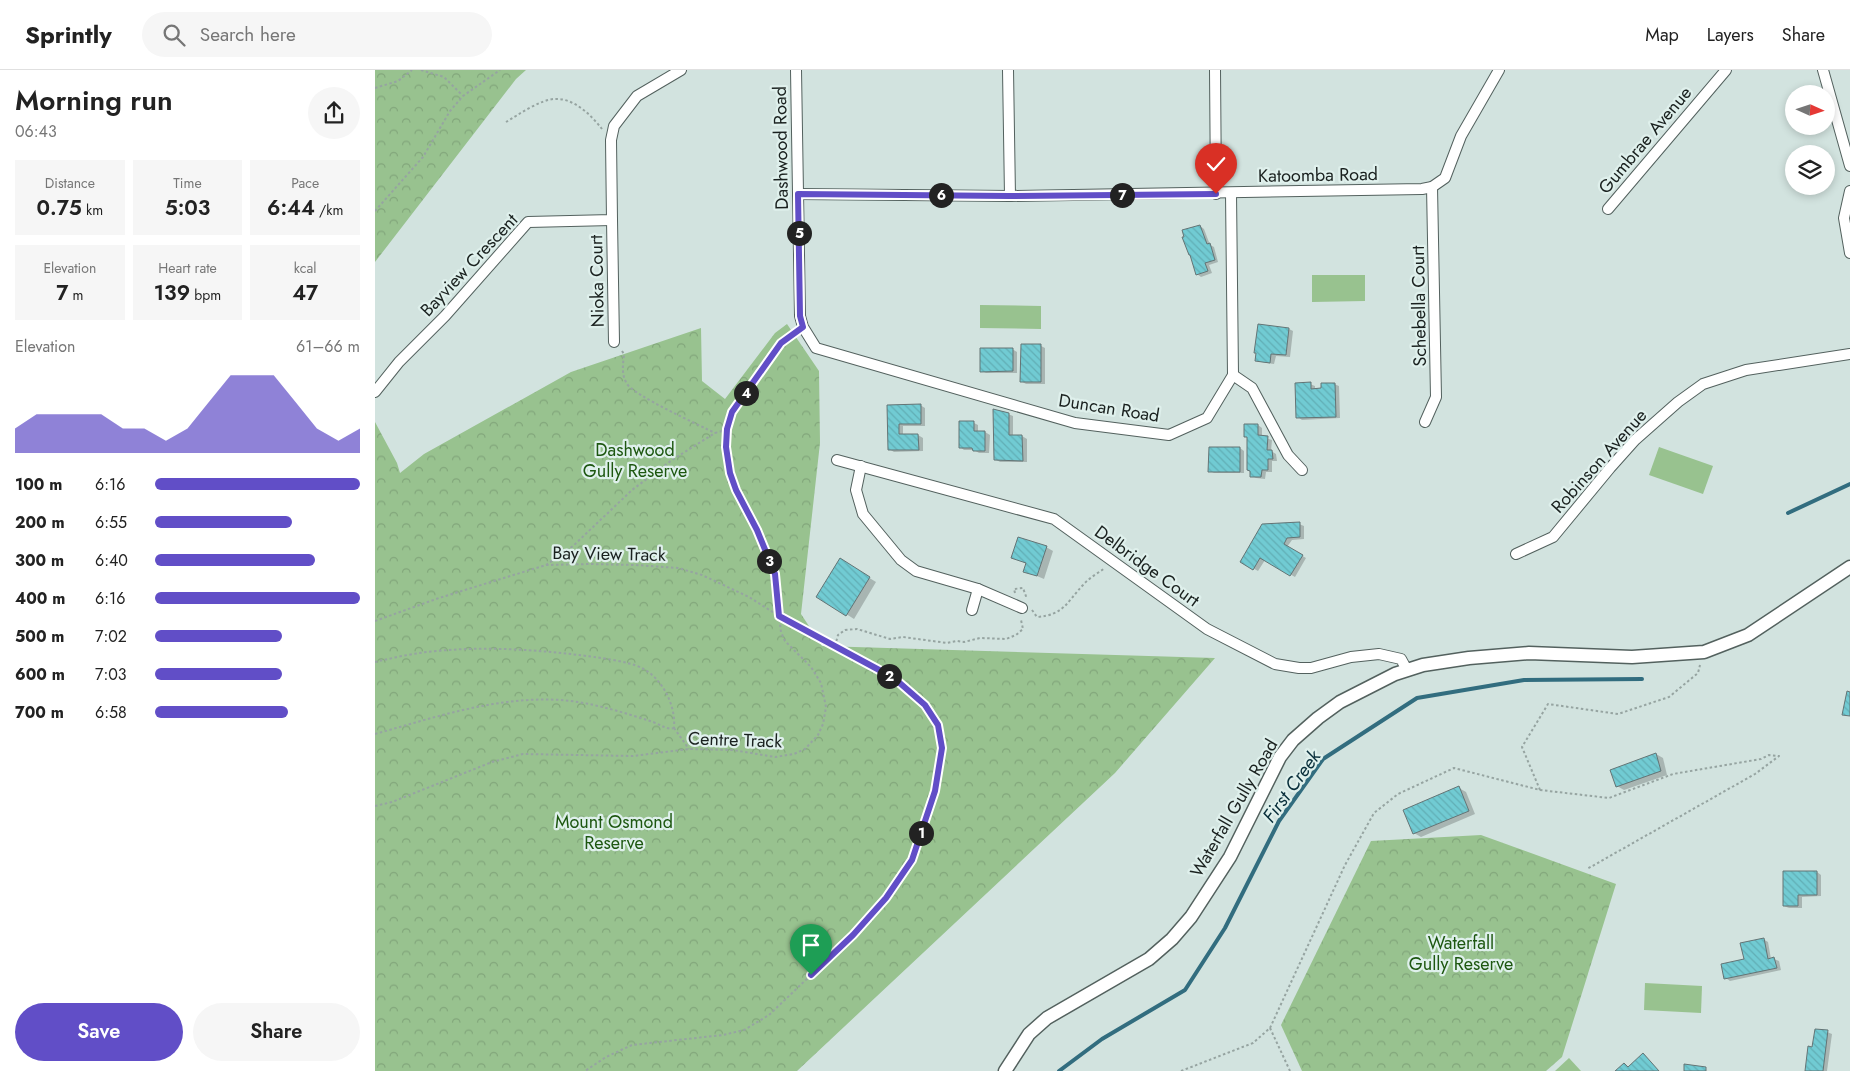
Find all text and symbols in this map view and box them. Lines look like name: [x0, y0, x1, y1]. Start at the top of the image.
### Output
search box: [142, 12, 492, 57]
text: Sprintly: [25, 17, 112, 52]
icon: search: [160, 21, 188, 49]
text: Search here: [200, 21, 296, 48]
text: Map: [1645, 22, 1679, 48]
text: Layers: [1707, 22, 1754, 48]
text: Share: [1782, 22, 1825, 48]
text: Morning run: [15, 80, 173, 121]
street label: Gumbrae Avenue: [1592, 81, 1698, 199]
north arrow: [1785, 85, 1835, 135]
map controls: [1785, 85, 1835, 195]
street label: Dashwood Road: [767, 86, 795, 210]
button: share: [308, 87, 360, 139]
text: 06:43: [15, 120, 57, 143]
pin: [1195, 143, 1237, 194]
button: layers: [1785, 145, 1835, 195]
icon: check: [1202, 150, 1230, 178]
street label: Katoomba Road: [1258, 161, 1378, 189]
text: Distance: [45, 173, 95, 193]
text: Time: [173, 173, 202, 193]
text: Pace: [291, 173, 319, 193]
pin: 6: [929, 182, 953, 208]
pin: 7: [1109, 182, 1135, 208]
text: 6: [937, 185, 946, 205]
text: 7: [1118, 185, 1127, 205]
text: 0.75: [37, 193, 82, 223]
text: 5:03: [165, 193, 210, 223]
text: 6:44: [267, 193, 315, 223]
text: km: [82, 200, 103, 220]
text: /km: [315, 200, 343, 220]
street label: Bayview Crescent: [414, 207, 524, 322]
pin: 5: [787, 220, 811, 246]
text: 5: [795, 223, 804, 243]
street label: Nioka Court: [583, 234, 611, 327]
street label: Schebella Court: [1405, 245, 1433, 367]
text: Elevation: [43, 258, 96, 278]
text: Heart rate: [158, 258, 217, 278]
text: kcal: [294, 258, 316, 278]
text: 7: [56, 278, 68, 308]
text: 139: [154, 278, 190, 308]
text: 47: [292, 278, 318, 308]
text: m: [68, 285, 83, 305]
text: bpm: [190, 285, 221, 305]
text: Elevation: [15, 335, 75, 358]
text: 61–66 m: [296, 335, 360, 358]
pin: 4: [733, 380, 759, 406]
text: 4: [742, 383, 751, 403]
street label: Duncan Road: [1057, 387, 1161, 429]
street label: Robinson Avenue: [1545, 403, 1653, 519]
park label: Dashwood Gully Reserve: [583, 437, 687, 484]
text: 100 m: [15, 473, 62, 496]
text: 6:16: [95, 473, 125, 496]
text: 200 m: [15, 511, 65, 534]
text: 6:55: [95, 511, 127, 534]
street label: Delbridge Court: [1089, 519, 1205, 613]
street label: Bay View Track: [552, 540, 666, 568]
pin: 3: [757, 548, 781, 574]
text: 300 m: [15, 549, 64, 572]
text: 6:40: [95, 549, 128, 572]
text: 3: [765, 551, 774, 571]
text: 400 m: [15, 587, 65, 610]
text: 6:16: [95, 587, 125, 610]
text: 500 m: [15, 625, 64, 648]
text: 7:02: [95, 625, 127, 648]
text: 600 m: [15, 663, 65, 686]
text: 7:03: [95, 663, 127, 686]
pin: 2: [877, 664, 901, 688]
text: 2: [885, 666, 894, 686]
text: 700 m: [15, 701, 64, 724]
text: 6:58: [95, 701, 127, 724]
street label: Centre Track: [687, 725, 783, 755]
street label: Waterfall Gully Road: [1184, 734, 1284, 882]
water label: First Creek: [1256, 744, 1327, 828]
park label: Mount Osmond Reserve: [555, 809, 673, 856]
pin: 1: [909, 820, 933, 846]
text: 1: [918, 823, 925, 843]
pin: [790, 924, 832, 975]
park label: Waterfall Gully Reserve: [1409, 930, 1513, 977]
icon: arrive: [797, 931, 825, 959]
button: Save: [15, 1003, 183, 1061]
button: Share: [193, 1003, 360, 1061]

